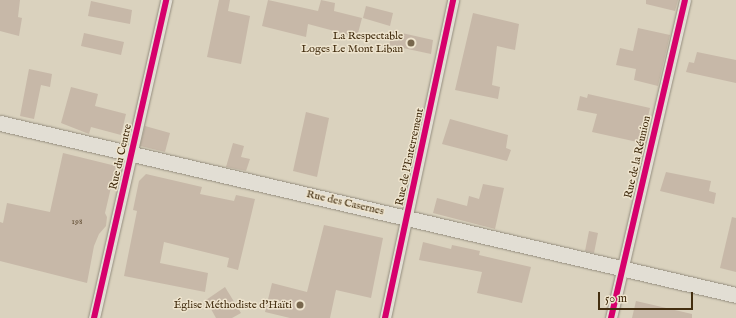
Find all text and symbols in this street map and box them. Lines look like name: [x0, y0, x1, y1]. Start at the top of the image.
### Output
place label: La Respectable Loges Le Mont Liban: [301, 30, 403, 56]
marker: La Respectable Loges Le Mont Liban: [406, 38, 416, 48]
street label: Rue de l'Enterrement: [393, 107, 427, 207]
street label: Rue de la Réunion: [622, 114, 654, 200]
street label: Rue du Centre: [107, 123, 135, 191]
street label: Rue des Casernes: [305, 188, 385, 218]
house number: 198: [72, 217, 82, 227]
scale bar: [600, 284, 695, 310]
text: 50 m: [605, 291, 627, 306]
place label: Église Méthodiste d'Haïti: [174, 298, 292, 312]
marker: Église Méthodiste d'Haïti: [295, 300, 305, 310]

